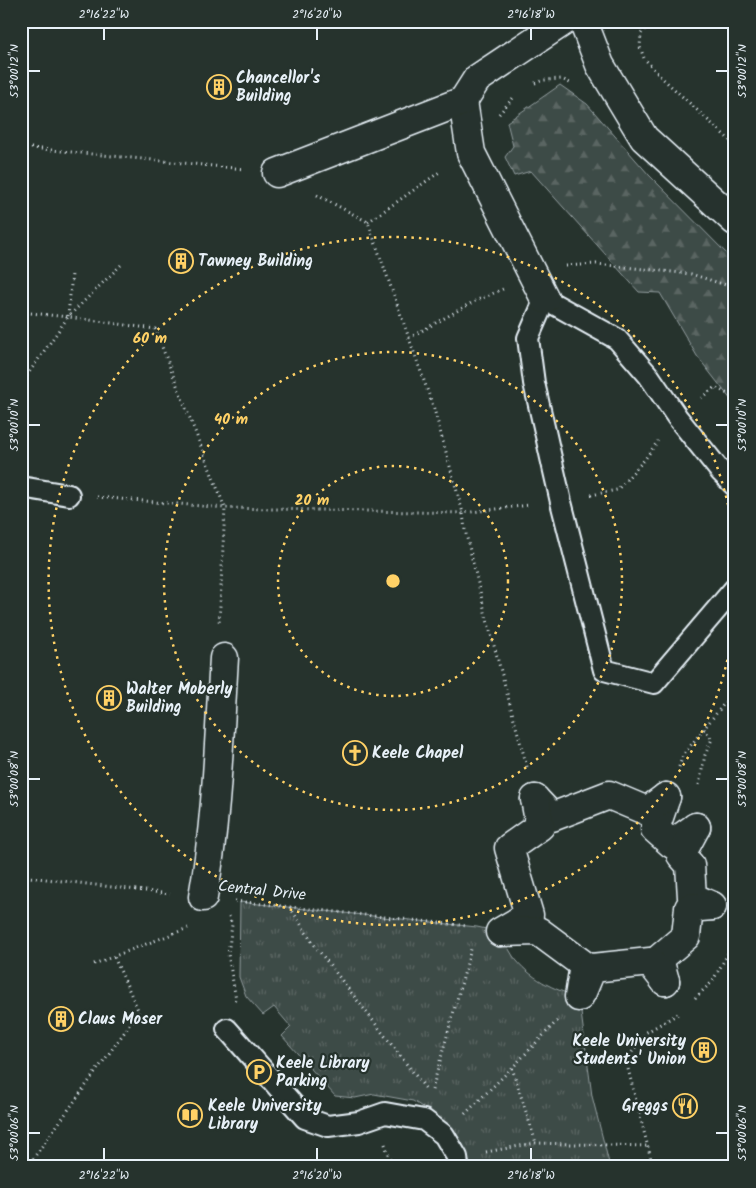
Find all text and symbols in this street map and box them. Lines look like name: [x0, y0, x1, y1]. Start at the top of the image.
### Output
text: 2°16'22"W: [79, 5, 129, 24]
text: 2°16'20"W: [292, 5, 342, 24]
text: 2°16'18"W: [507, 5, 555, 24]
text: 53°00'12"N: [5, 44, 24, 98]
text: 53°00'12"N: [733, 44, 752, 98]
place label: Chancellor's Building: [236, 66, 321, 109]
building icon: Chancellor's Building: [206, 74, 232, 100]
building icon: Tawney Building: [168, 248, 194, 274]
place label: Tawney Building: [198, 249, 313, 274]
text: 60 m: [133, 327, 167, 351]
text: 53°00'10"N: [5, 399, 24, 451]
text: 53°00'10"N: [733, 399, 752, 451]
text: 40 m: [214, 408, 248, 432]
text: 20 m: [295, 489, 329, 513]
centre of rings: [384, 572, 402, 590]
place label: Walter Moberly Building: [126, 677, 233, 720]
building icon: Walter Moberly Building: [96, 685, 122, 711]
church icon: Keele Chapel: [342, 740, 368, 766]
place label: Keele Chapel: [372, 741, 464, 766]
text: 53°00'08"N: [5, 751, 24, 807]
text: 53°00'08"N: [733, 751, 752, 807]
street label: Central Drive: [217, 874, 307, 908]
building icon: Claus Moser: [48, 1006, 74, 1032]
place label: Claus Moser: [78, 1007, 163, 1032]
place label: Keele University Students' Union: [572, 1029, 687, 1072]
building icon: Keele University Students' Union: [691, 1037, 717, 1063]
place label: Keele Library Parking: [276, 1051, 370, 1094]
parking icon: Keele Library Parking: [246, 1059, 272, 1085]
restaurant icon: Greggs: [672, 1093, 698, 1119]
place label: Keele University Library: [208, 1094, 322, 1137]
place label: Greggs: [622, 1094, 669, 1119]
library icon: Keele University Library: [177, 1102, 203, 1128]
text: 53°00'06"N: [5, 1105, 24, 1161]
text: 53°00'06"N: [733, 1105, 752, 1161]
text: 2°16'22"W: [79, 1166, 129, 1185]
text: 2°16'20"W: [292, 1166, 342, 1185]
text: 2°16'18"W: [507, 1166, 555, 1185]

